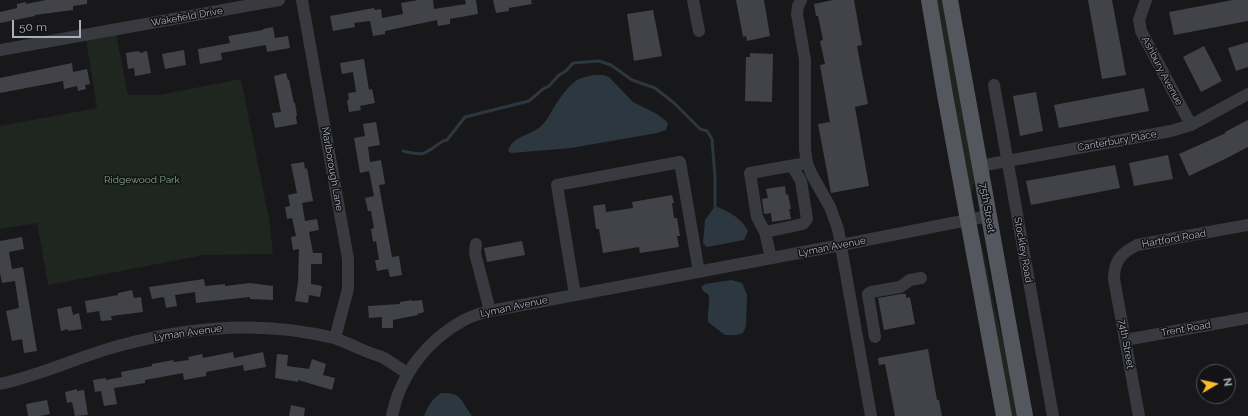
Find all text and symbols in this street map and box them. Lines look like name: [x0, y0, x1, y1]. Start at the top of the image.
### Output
street label: Wakefield Drive: [150, 5, 224, 29]
scale bar: [14, 12, 83, 38]
text: 50 m: [19, 20, 47, 34]
street label: Ashbury Avenue: [1139, 35, 1185, 107]
street label: Marlborough Lane: [319, 126, 345, 212]
street label: Canterbury Place: [1077, 128, 1157, 154]
park label: Ridgewood Park: [104, 174, 180, 186]
street label: 75th Street: [977, 182, 997, 234]
street label: Stockley Road: [1011, 216, 1035, 284]
street label: Hartford Road: [1141, 227, 1207, 251]
street label: Lyman Avenue: [797, 235, 867, 259]
street label: Lyman Avenue: [479, 294, 549, 320]
street label: 74th Street: [1116, 318, 1136, 370]
street label: Trent Road: [1160, 319, 1212, 339]
street label: Lyman Avenue: [153, 322, 223, 344]
north arrow: [1196, 364, 1236, 404]
text: N: [1220, 377, 1234, 387]

